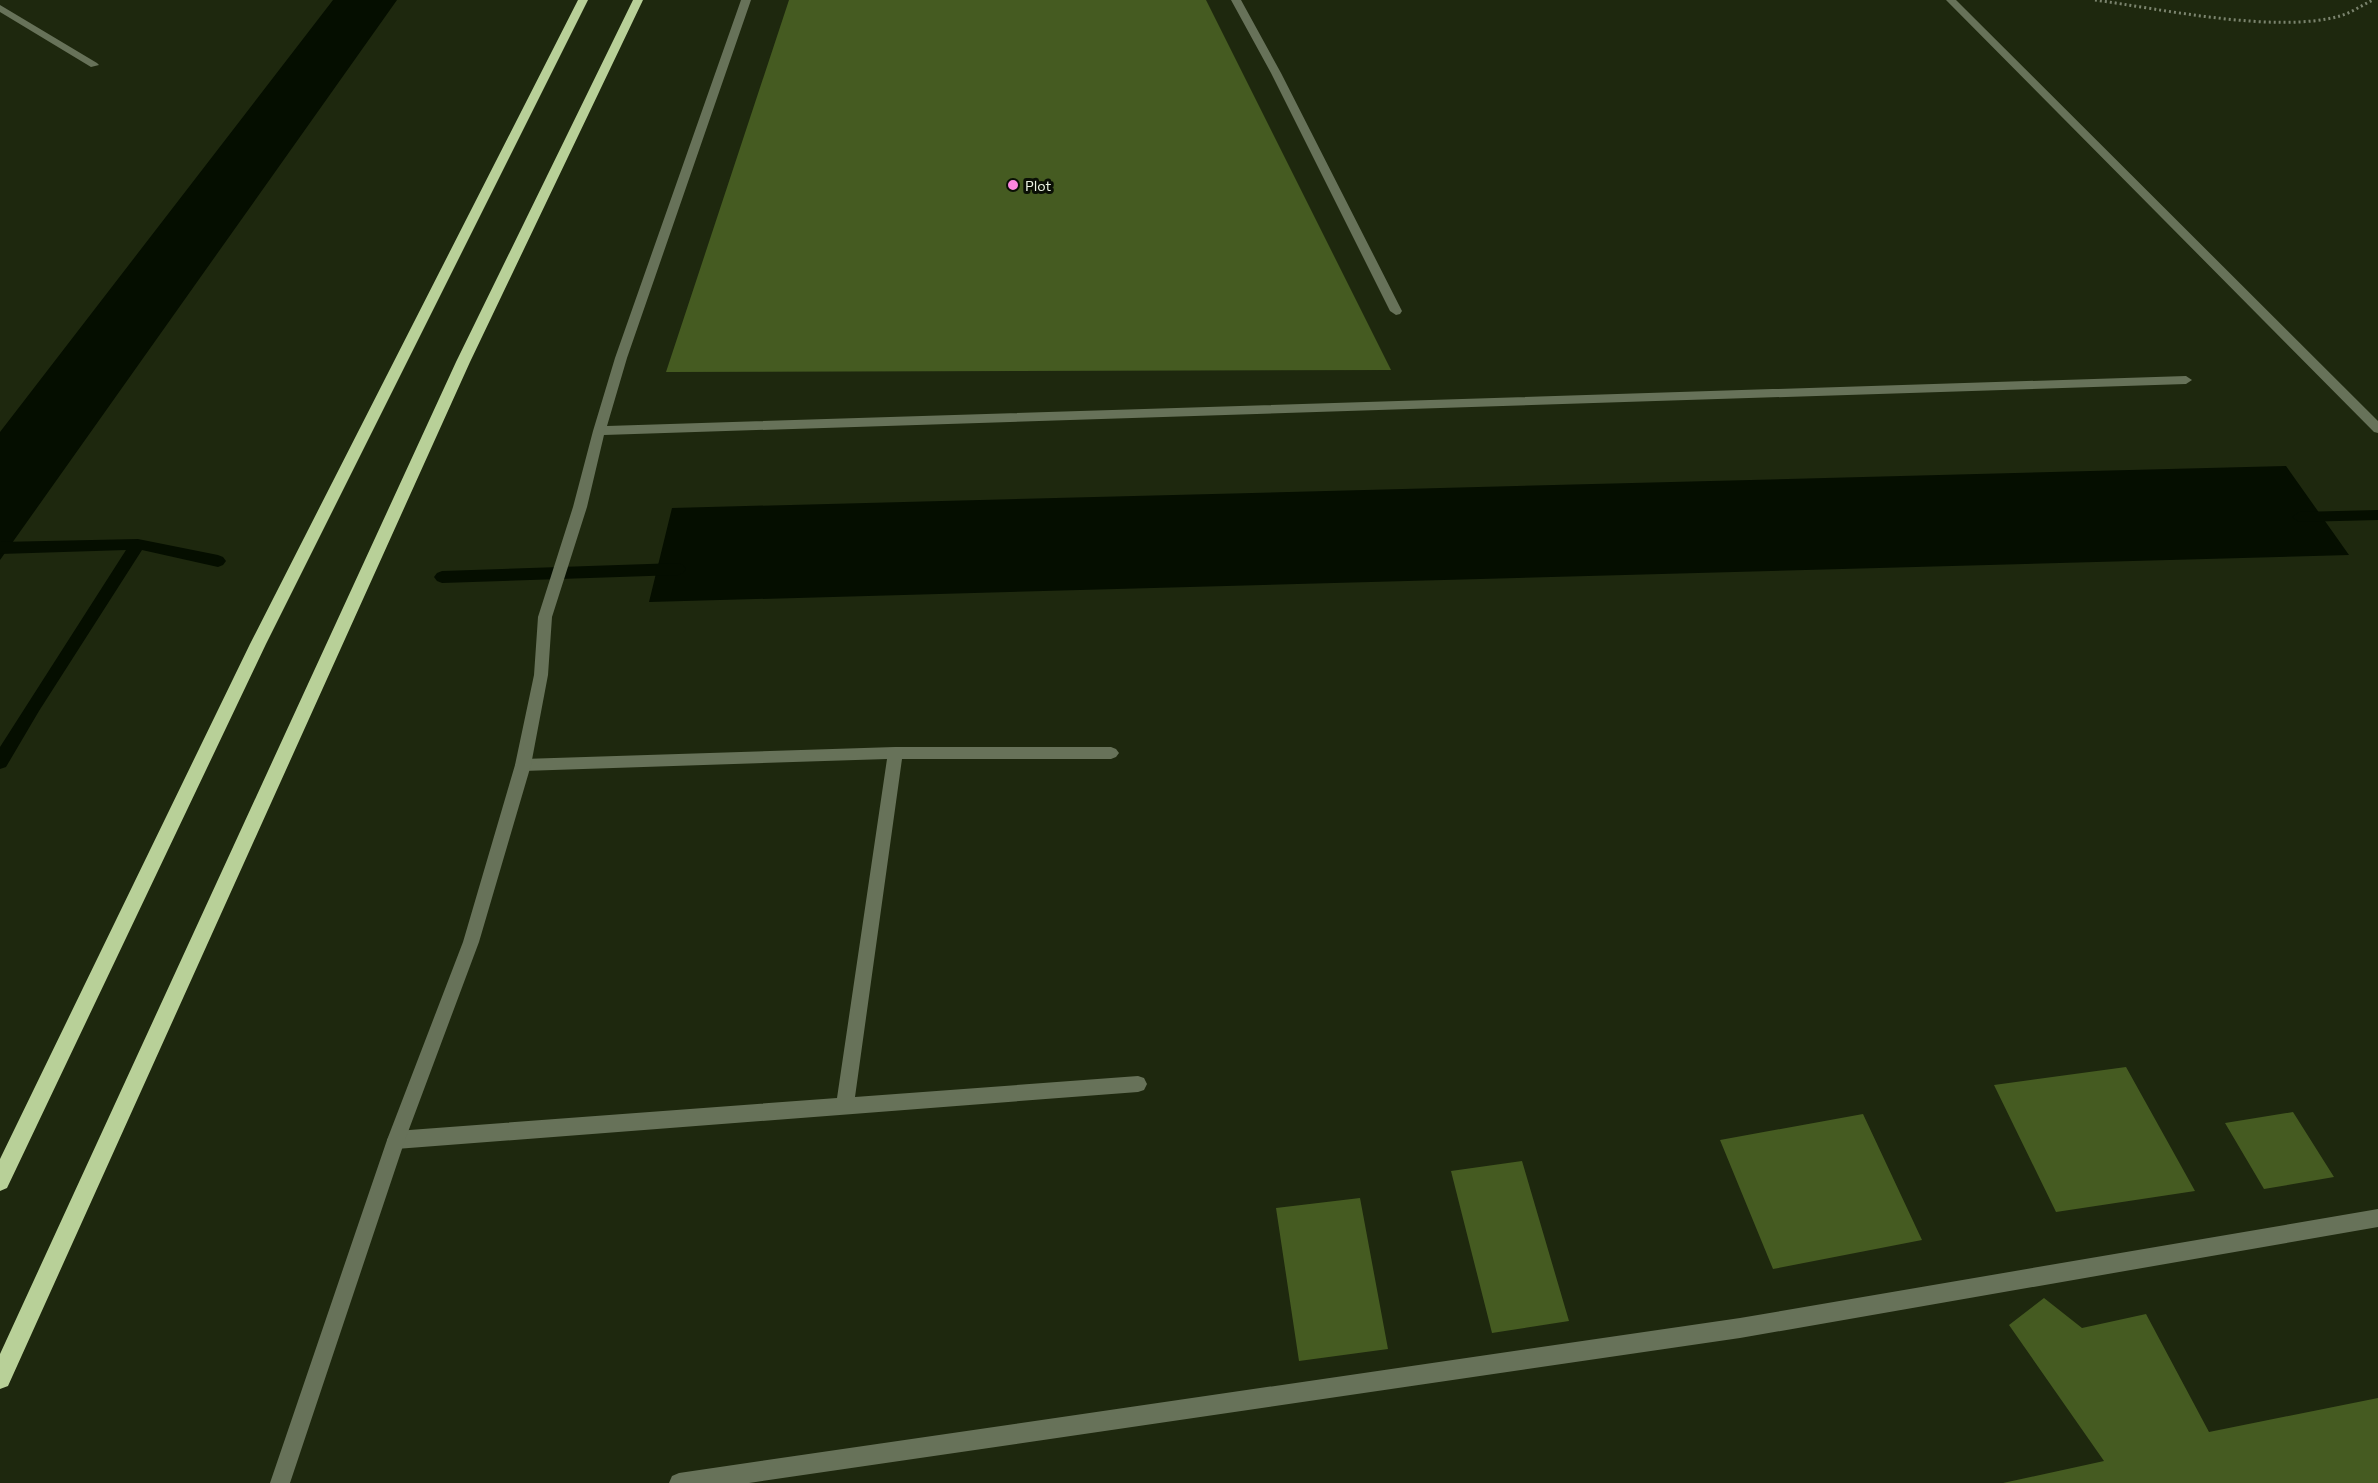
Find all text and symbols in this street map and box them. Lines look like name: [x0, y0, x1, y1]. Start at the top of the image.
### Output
place label: Plot: [1025, 177, 1052, 194]
marker: Plot: [1006, 178, 1020, 192]

